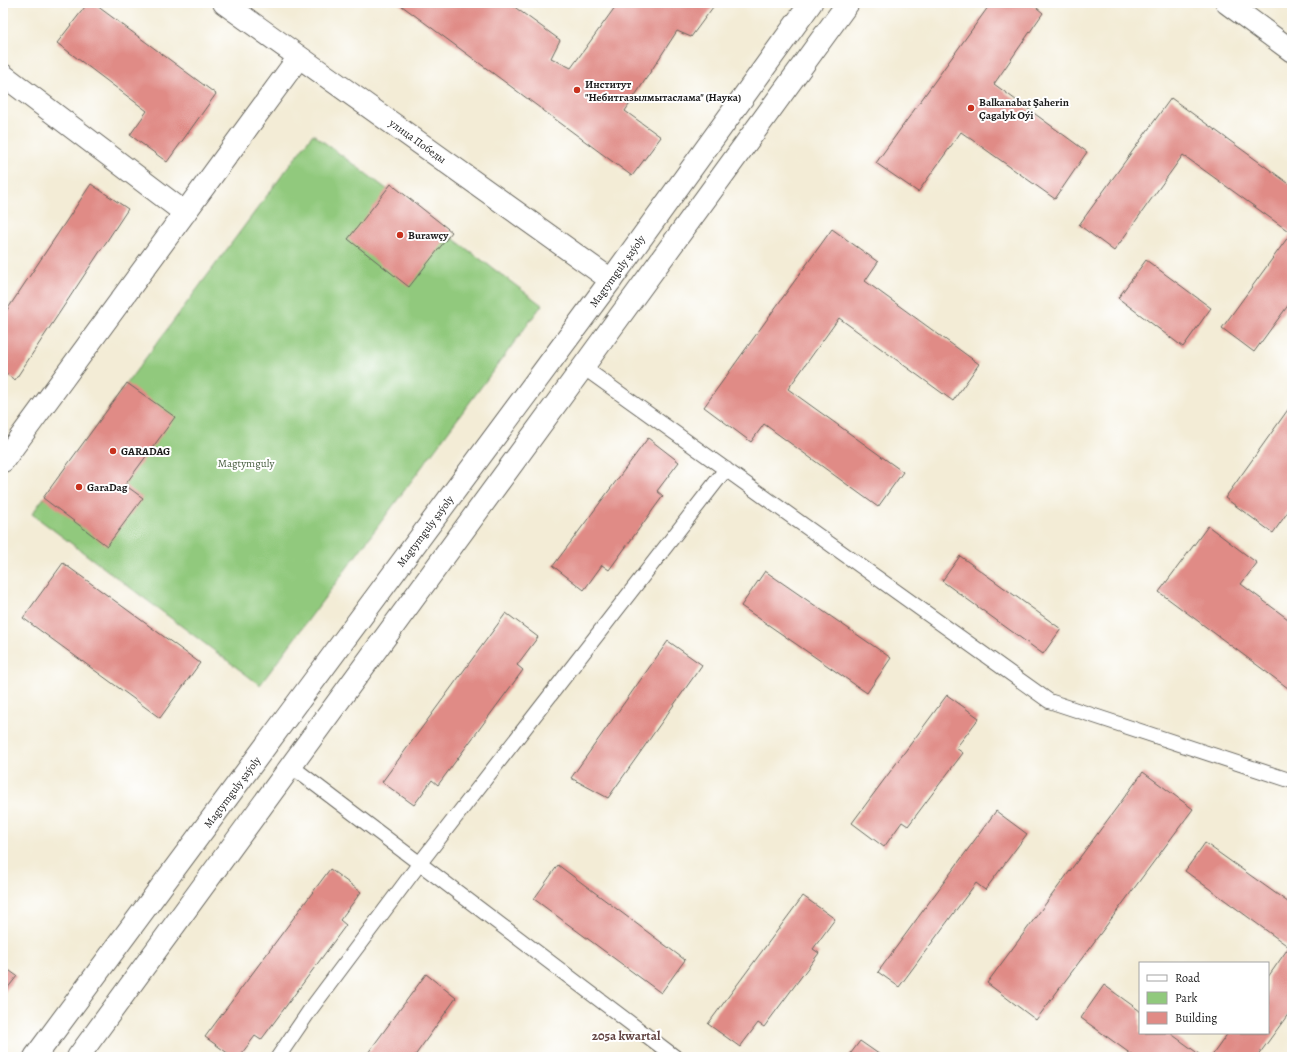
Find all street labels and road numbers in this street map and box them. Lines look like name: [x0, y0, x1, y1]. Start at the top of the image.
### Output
street label: улица Победы: [385, 115, 449, 167]
street label: Magtymguly şaýoly: [586, 232, 649, 310]
street label: Magtymguly şaýoly: [394, 492, 457, 570]
street label: Magtymguly şaýoly: [201, 753, 264, 831]

